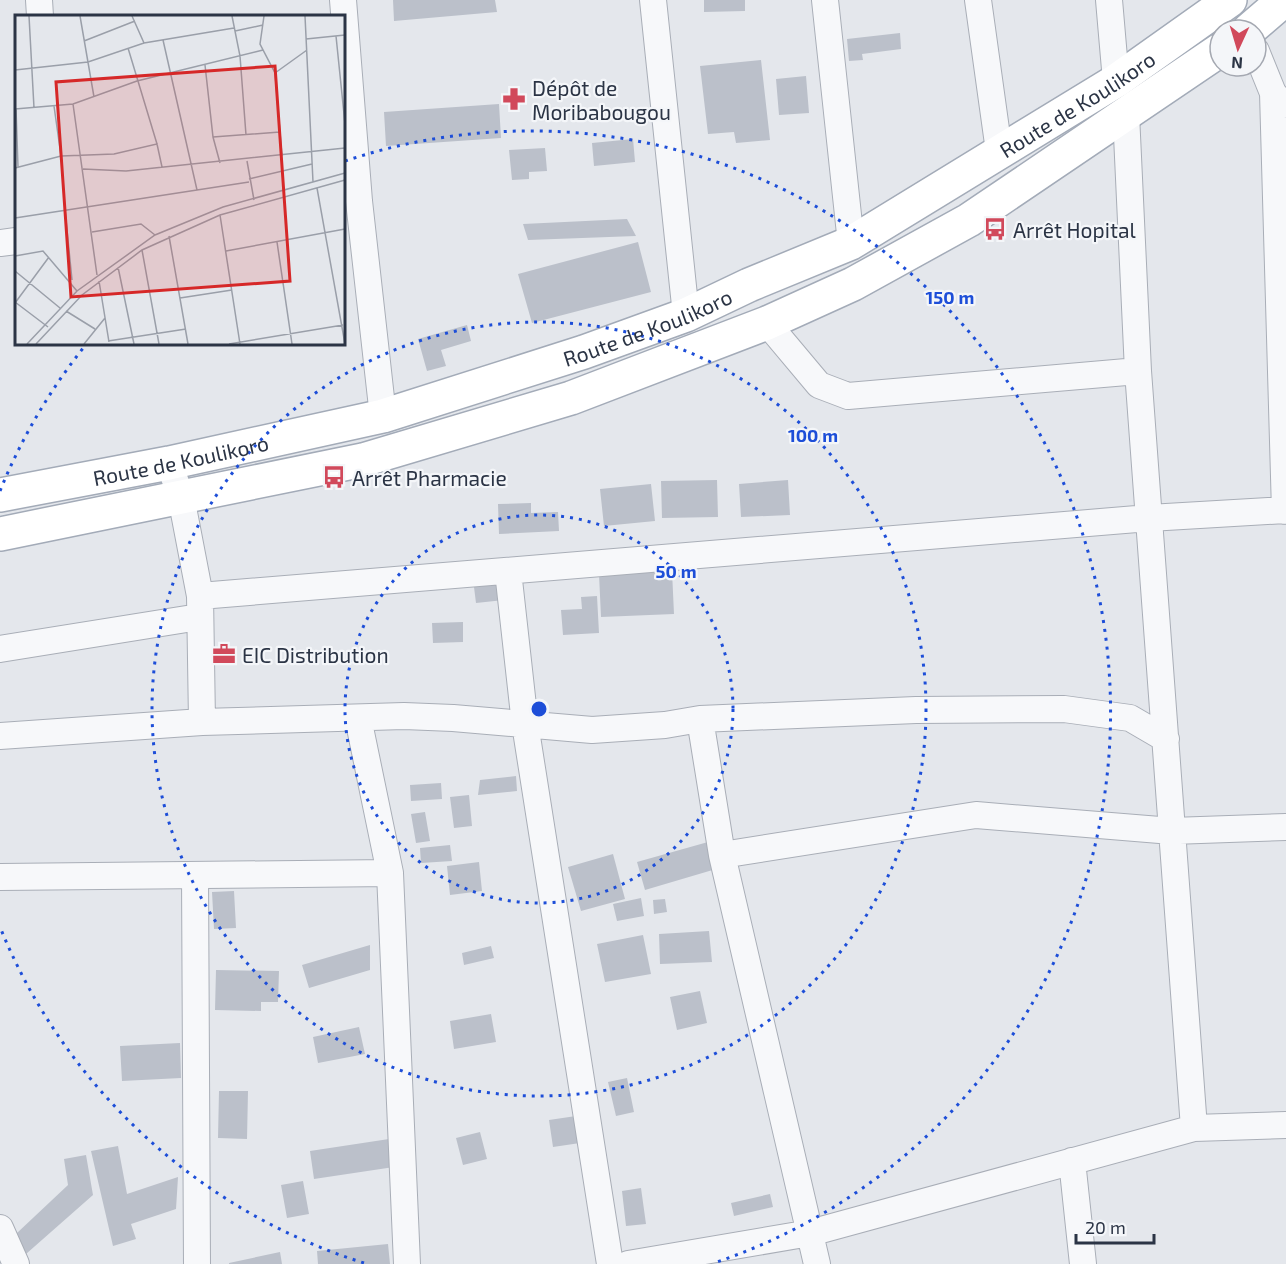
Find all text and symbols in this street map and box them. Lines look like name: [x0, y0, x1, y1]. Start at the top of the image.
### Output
inset map: [15, 15, 345, 345]
north arrow: [1208, 18, 1268, 78]
street label: Route de Koulikoro: [995, 45, 1159, 162]
text: N: [1230, 54, 1243, 73]
place label: Dépôt de Moribabougou: [532, 75, 671, 124]
pharmacy icon: Dépôt de Moribabougou: [501, 86, 527, 112]
bus stop icon: Arrêt Hopital: [982, 216, 1008, 242]
place label: Arrêt Hopital: [1013, 217, 1136, 242]
street label: Route de Koulikoro: [560, 283, 735, 370]
text: 150 m: [926, 286, 974, 308]
text: 100 m: [788, 424, 838, 446]
street label: Route de Koulikoro: [91, 429, 271, 490]
bus stop icon: Arrêt Pharmacie: [321, 464, 347, 490]
place label: Arrêt Pharmacie: [352, 465, 507, 490]
text: 50 m: [655, 560, 697, 582]
office icon: EIC Distribution: [211, 641, 237, 667]
place label: EIC Distribution: [242, 642, 389, 667]
centre of rings: [529, 699, 549, 719]
scale bar: [1076, 1207, 1154, 1245]
text: 20 m: [1085, 1216, 1126, 1238]

